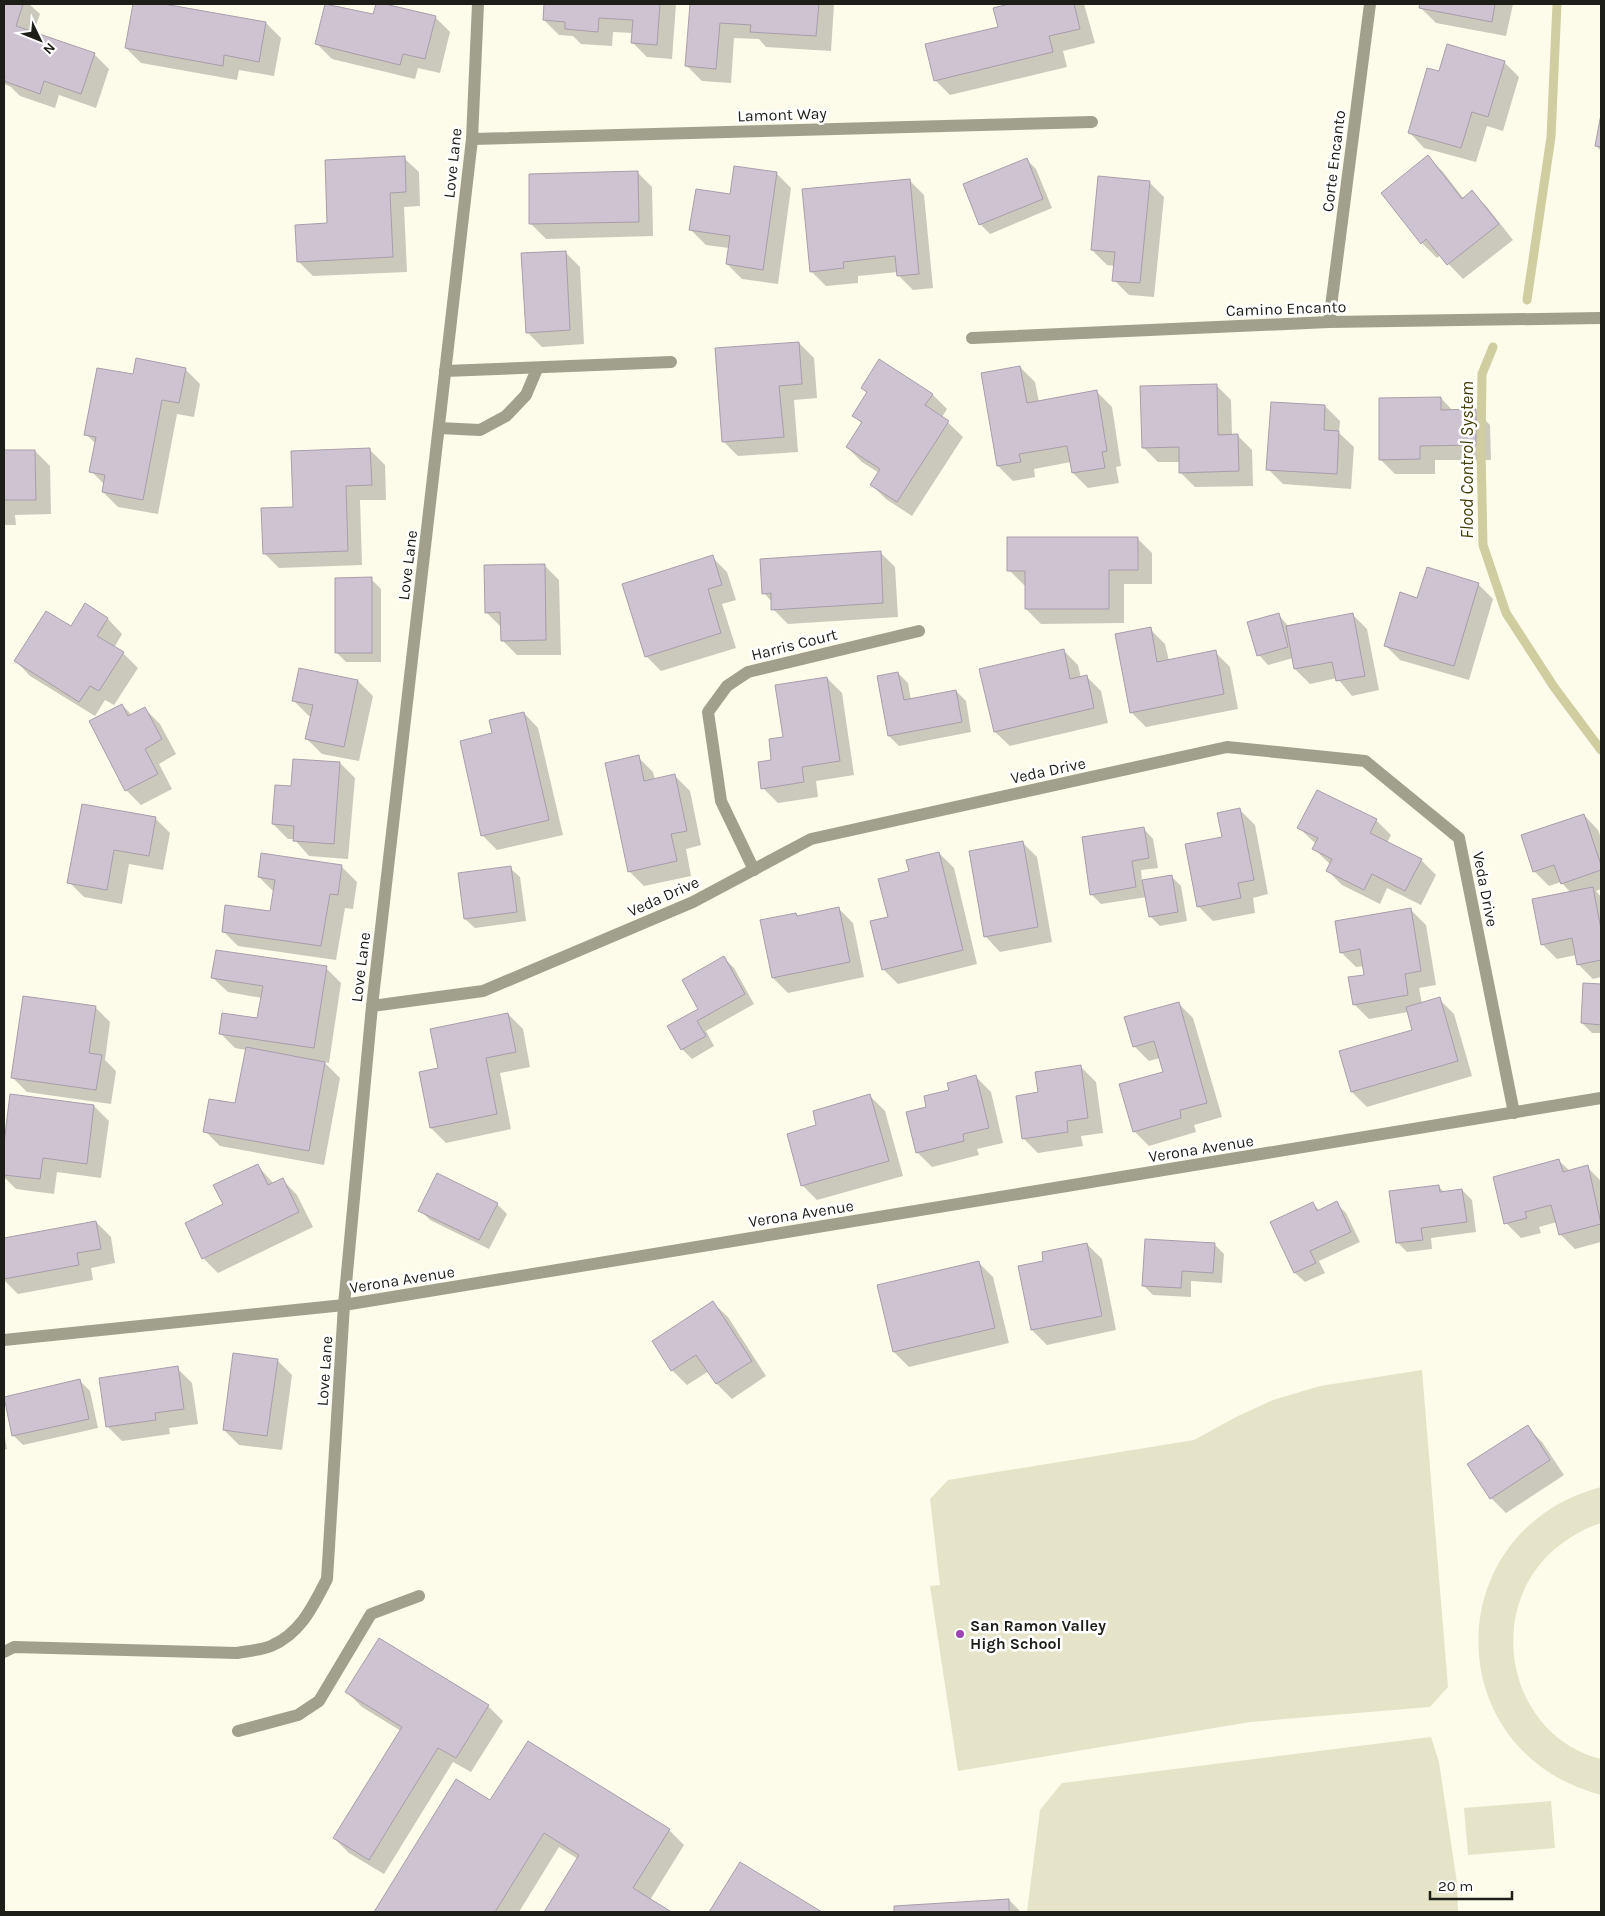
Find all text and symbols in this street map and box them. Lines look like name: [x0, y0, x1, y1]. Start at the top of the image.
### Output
north arrow: [15, 15, 65, 65]
text: N: [39, 39, 59, 58]
street label: Lamont Way: [737, 103, 828, 126]
street label: Corte Encanto: [1318, 109, 1349, 213]
street label: Love Lane: [439, 127, 466, 199]
street label: Camino Encanto: [1225, 297, 1347, 320]
water label: Flood Control System: [1456, 381, 1478, 539]
street label: Love Lane: [394, 529, 421, 601]
street label: Harris Court: [749, 625, 839, 664]
street label: Veda Drive: [1009, 753, 1087, 788]
street label: Veda Drive: [1469, 850, 1502, 928]
street label: Veda Drive: [625, 872, 702, 921]
street label: Love Lane: [347, 931, 374, 1003]
street label: Verona Avenue: [1147, 1131, 1255, 1166]
street label: Verona Avenue: [747, 1196, 855, 1231]
street label: Verona Avenue: [348, 1262, 456, 1297]
street label: Love Lane: [313, 1335, 336, 1407]
place label: San Ramon Valley High School: [970, 1616, 1106, 1653]
marker: San Ramon Valley High School: [954, 1628, 966, 1640]
scale bar: [1430, 1868, 1512, 1900]
text: 20 m: [1438, 1877, 1473, 1895]

